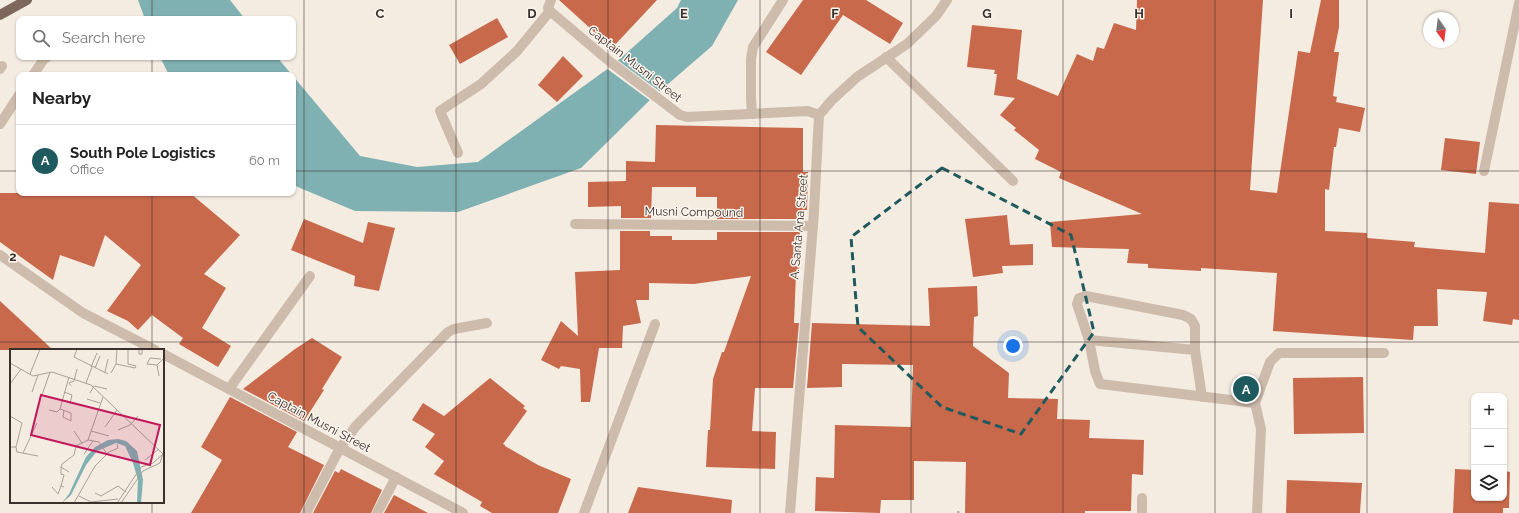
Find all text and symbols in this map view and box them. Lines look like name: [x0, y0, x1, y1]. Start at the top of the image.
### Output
text: C: [376, 6, 385, 21]
text: D: [527, 6, 537, 21]
text: E: [680, 6, 688, 21]
text: F: [831, 6, 839, 21]
text: G: [982, 6, 992, 21]
text: H: [1134, 6, 1144, 21]
text: I: [1289, 6, 1293, 21]
north arrow: [1423, 12, 1459, 48]
search box: [16, 16, 296, 60]
street label: Captain Musni Street: [585, 23, 685, 105]
icon: search: [30, 27, 52, 49]
text: Search here: [62, 29, 145, 47]
text: Nearby: [32, 88, 91, 108]
text: South Pole Logistics: [70, 144, 216, 162]
text: A: [41, 153, 49, 168]
text: 60 m: [249, 153, 280, 168]
text: Office: [70, 162, 104, 177]
street label: A. Santa Ana Street: [787, 174, 811, 280]
street label: Musni Compound: [645, 204, 743, 220]
text: 2: [9, 249, 17, 264]
your location: [1003, 336, 1023, 356]
inset map: [10, 349, 164, 503]
pin: A: [1233, 374, 1259, 404]
street label: Captain Musni Street: [265, 389, 373, 455]
map controls: [1471, 393, 1507, 501]
button: +: [1471, 393, 1507, 429]
button: −: [1471, 429, 1507, 465]
button: layers: [1471, 465, 1507, 501]

